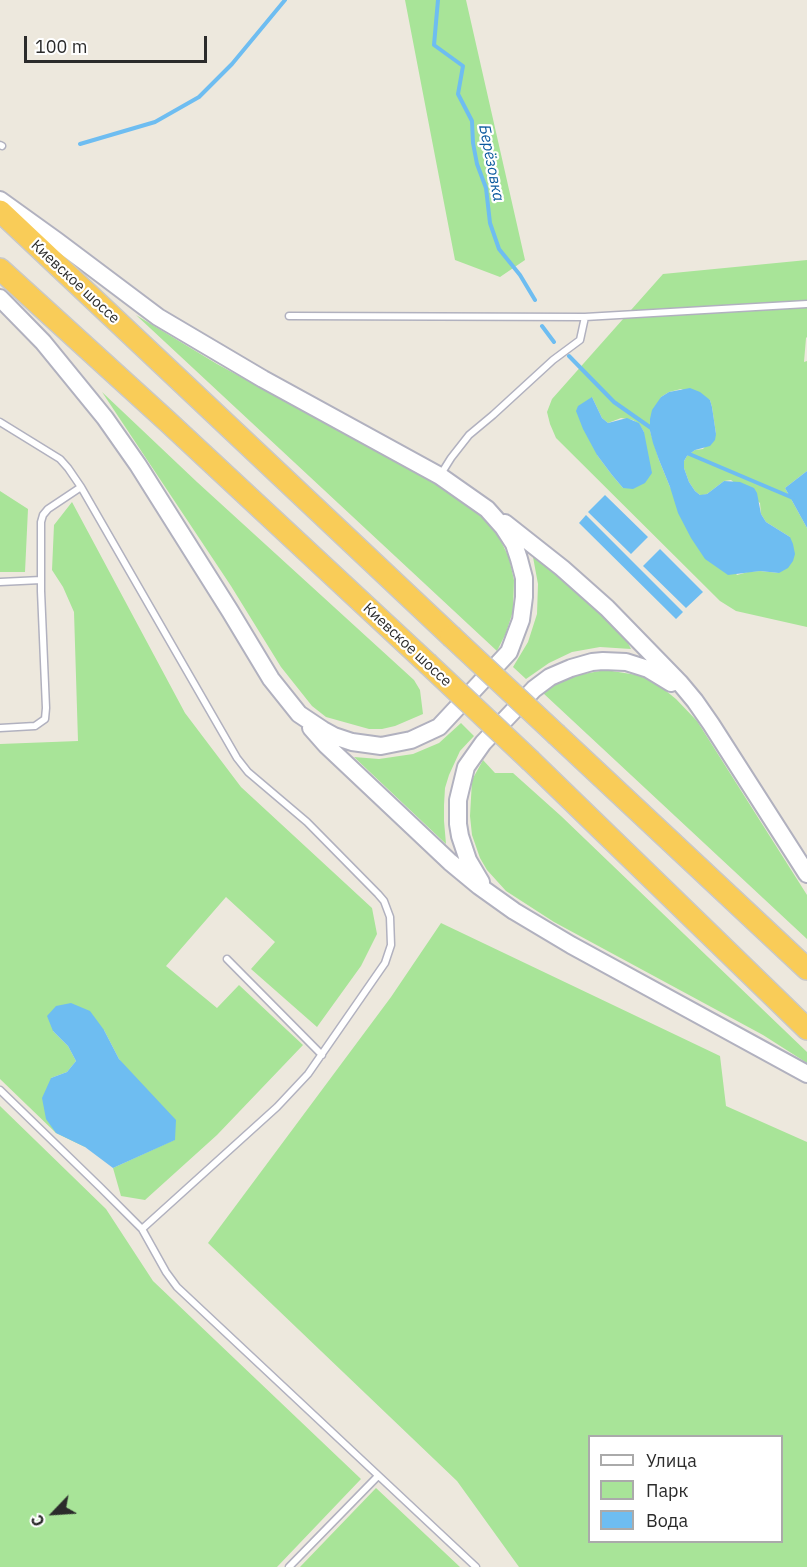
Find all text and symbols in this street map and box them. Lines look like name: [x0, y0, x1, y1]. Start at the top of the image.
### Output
scale bar: [27, 24, 210, 62]
text: 100 m: [35, 35, 87, 58]
water label: Берёзовка: [474, 123, 508, 203]
street label: Киевское шоссе: [27, 236, 123, 328]
street label: Киевское шоссе: [359, 599, 455, 691]
legend: [588, 1435, 783, 1543]
text: Улица: [646, 1449, 697, 1472]
text: Парк: [646, 1479, 688, 1502]
north arrow: [24, 1483, 84, 1543]
text: Вода: [646, 1509, 688, 1532]
text: С: [26, 1512, 49, 1530]

